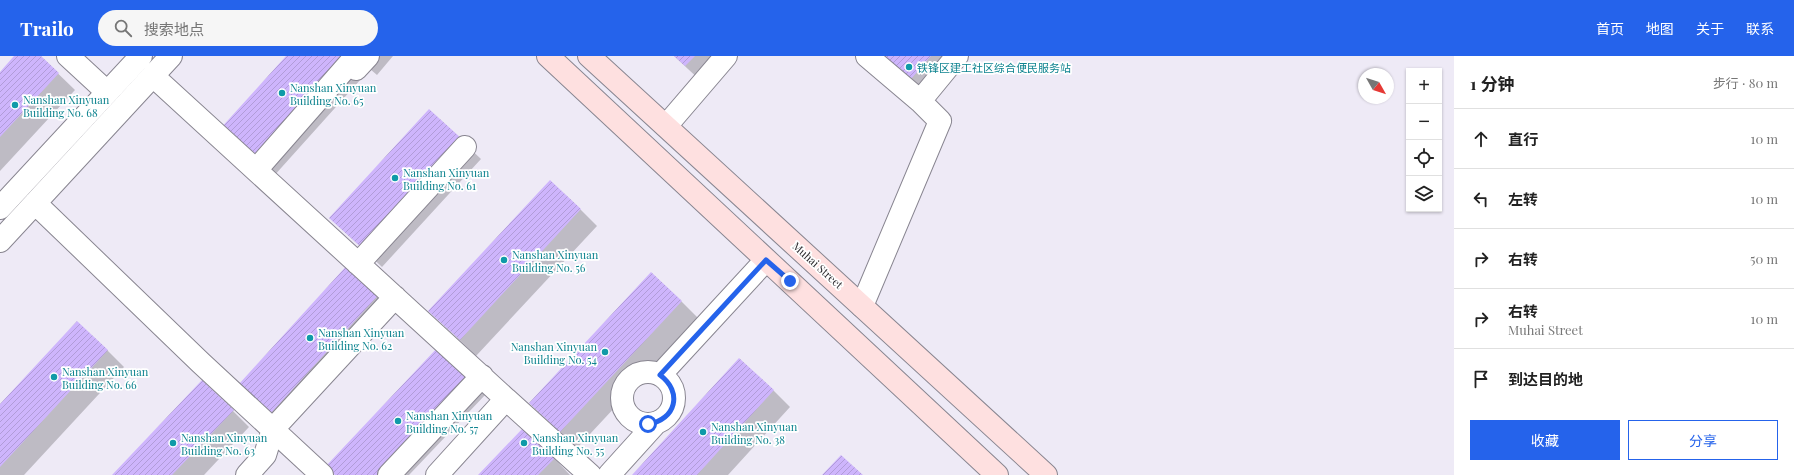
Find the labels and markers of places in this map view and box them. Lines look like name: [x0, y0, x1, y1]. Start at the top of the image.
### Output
place label: 铁锋区建工社区综合便民服务站: [917, 60, 1071, 75]
marker: 铁锋区建工社区综合便民服务站: [904, 62, 914, 72]
place label: Nanshan Xinyuan Building No. 65: [290, 80, 377, 108]
marker: Nanshan Xinyuan Building No. 65: [277, 88, 287, 98]
place label: Nanshan Xinyuan Building No. 68: [23, 92, 110, 120]
marker: Nanshan Xinyuan Building No. 68: [10, 100, 20, 110]
place label: Nanshan Xinyuan Building No. 61: [403, 165, 490, 193]
marker: Nanshan Xinyuan Building No. 61: [390, 173, 400, 183]
place label: Nanshan Xinyuan Building No. 56: [512, 247, 599, 275]
marker: Nanshan Xinyuan Building No. 56: [499, 255, 509, 265]
place label: Nanshan Xinyuan Building No. 62: [318, 325, 405, 353]
marker: Nanshan Xinyuan Building No. 62: [305, 333, 315, 343]
place label: Nanshan Xinyuan Building No. 54: [511, 339, 598, 367]
marker: Nanshan Xinyuan Building No. 54: [600, 347, 610, 357]
place label: Nanshan Xinyuan Building No. 66: [62, 364, 149, 392]
marker: Nanshan Xinyuan Building No. 66: [49, 372, 59, 382]
place label: Nanshan Xinyuan Building No. 57: [406, 408, 493, 436]
marker: Nanshan Xinyuan Building No. 57: [393, 416, 403, 426]
place label: Nanshan Xinyuan Building No. 38: [711, 419, 798, 447]
marker: Nanshan Xinyuan Building No. 38: [698, 427, 708, 437]
place label: Nanshan Xinyuan Building No. 63: [181, 430, 268, 458]
place label: Nanshan Xinyuan Building No. 55: [532, 430, 619, 458]
marker: Nanshan Xinyuan Building No. 63: [168, 438, 178, 448]
marker: Nanshan Xinyuan Building No. 55: [519, 438, 529, 448]

